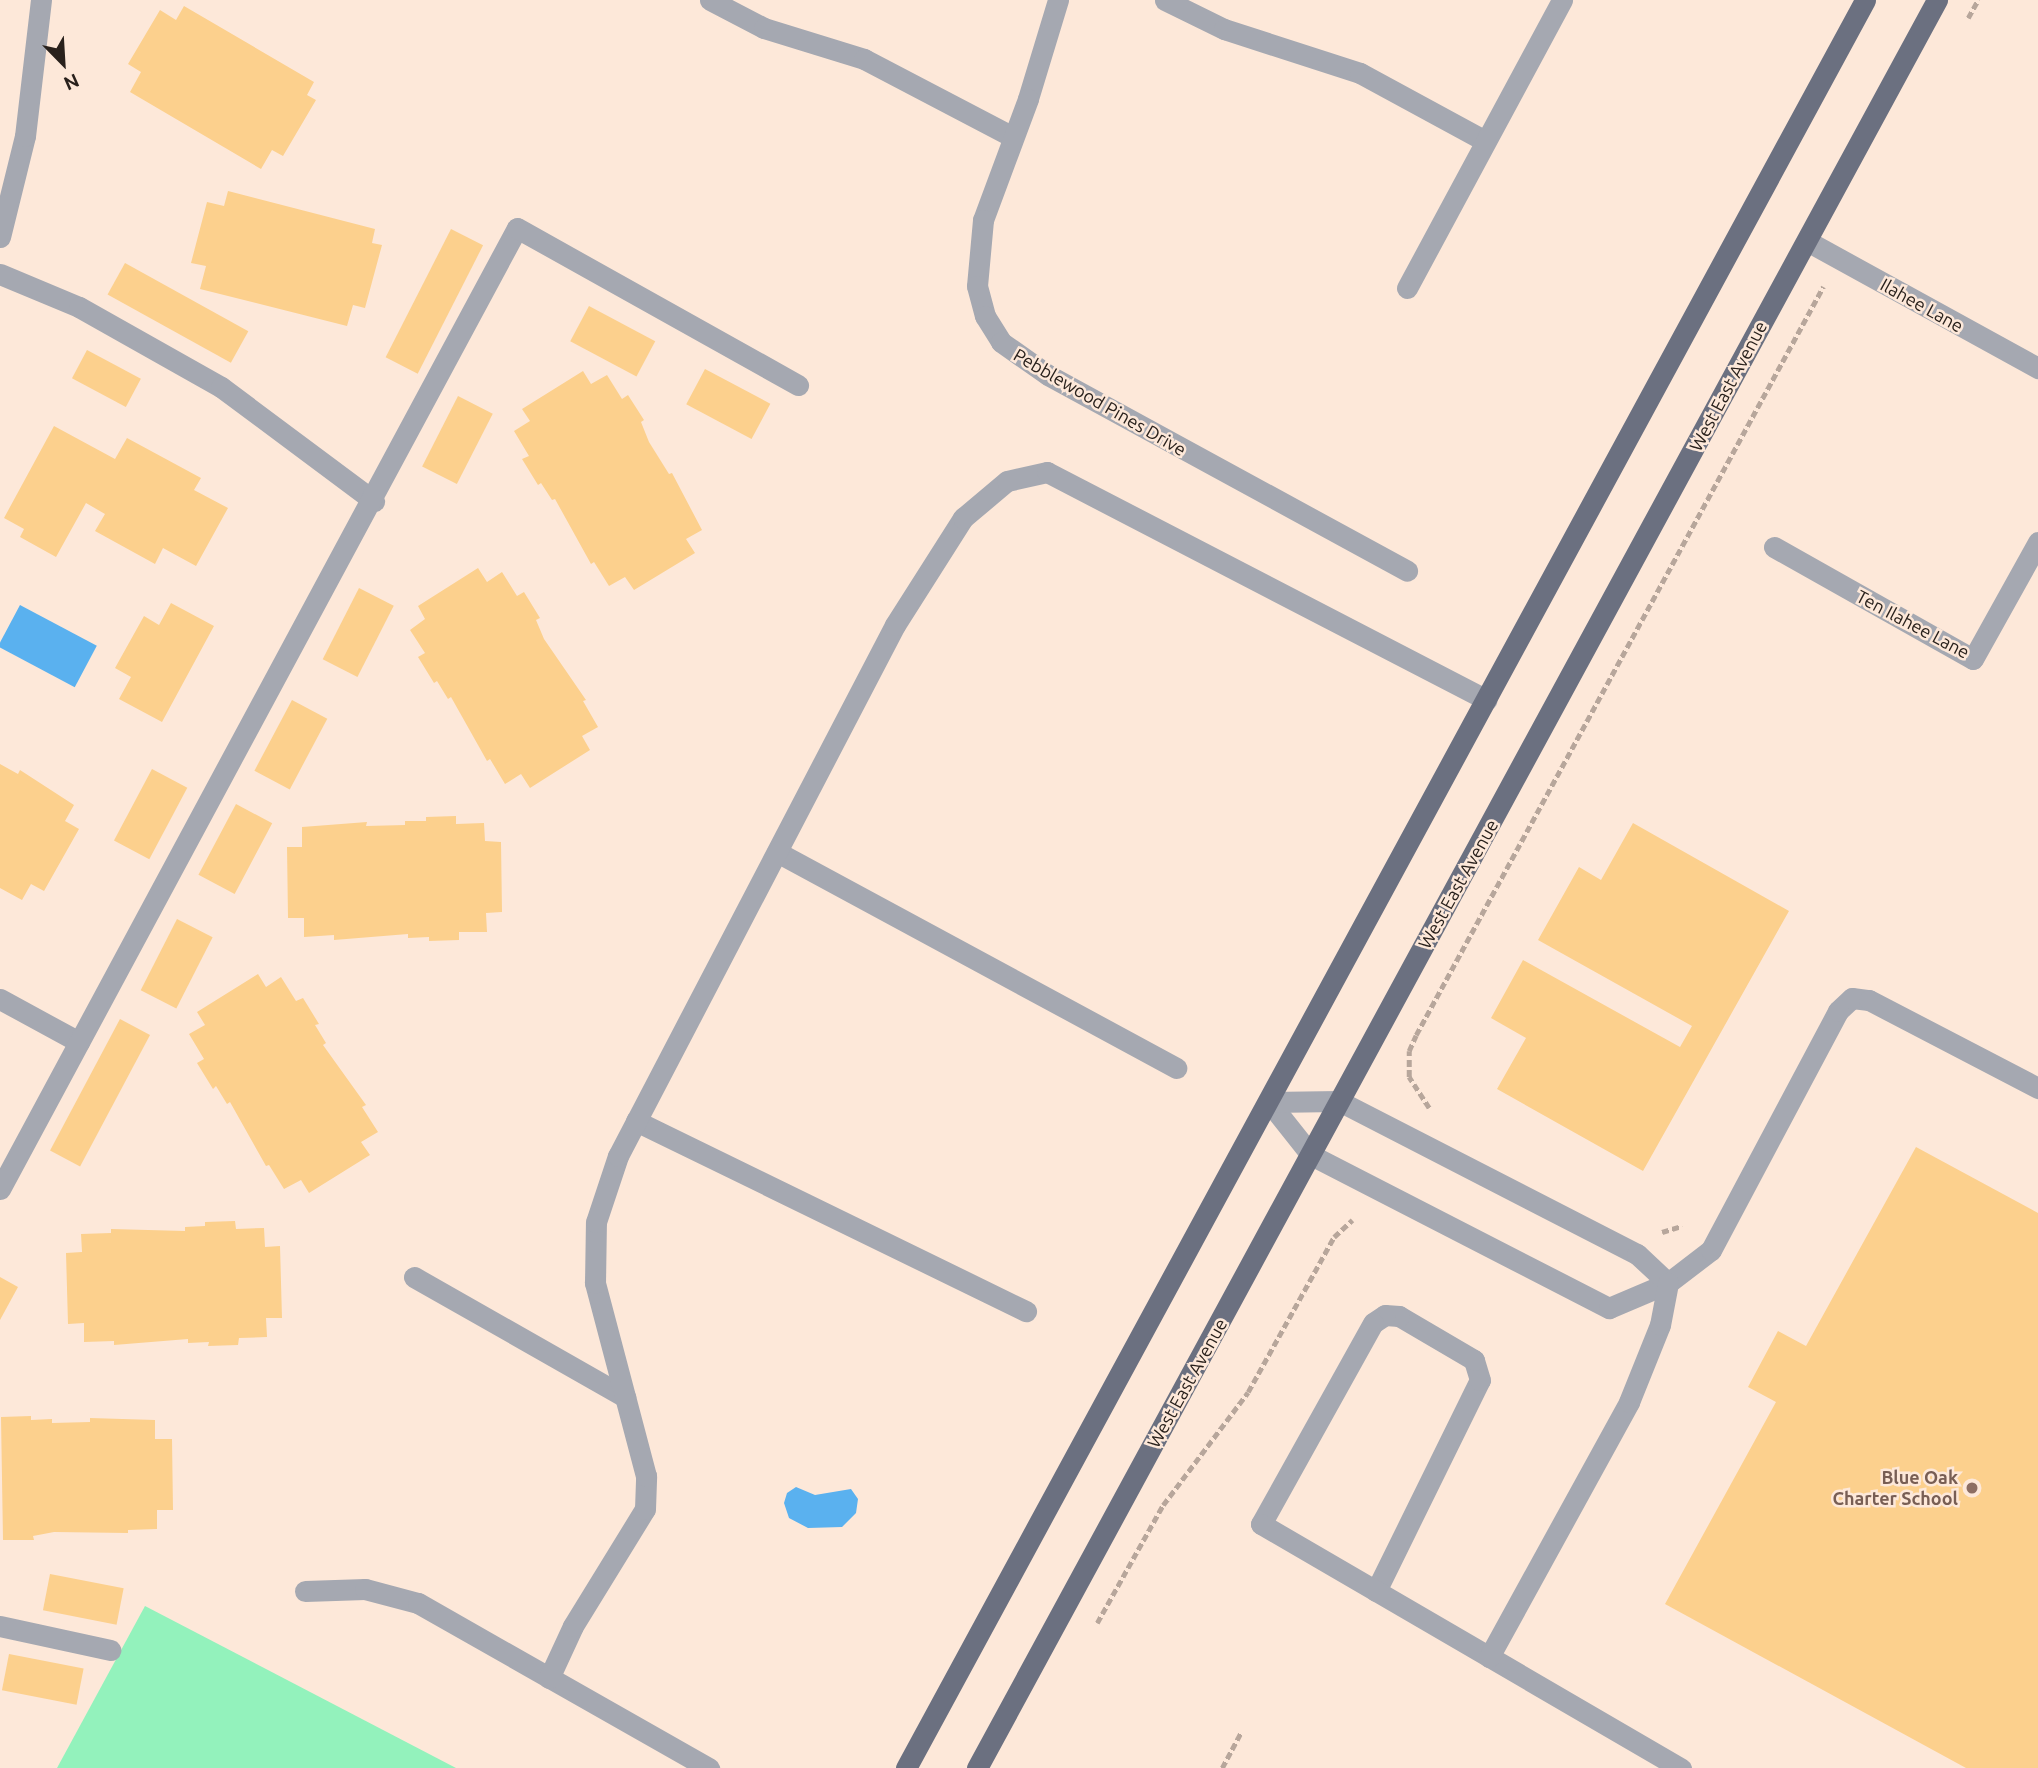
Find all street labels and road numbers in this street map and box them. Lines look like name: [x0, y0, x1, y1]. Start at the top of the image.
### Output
street label: Ilahee Lane: [1877, 273, 1967, 337]
street label: West East Avenue: [1685, 317, 1771, 455]
street label: Pebblewood Pines Drive: [1010, 344, 1190, 460]
street label: Ten Ilahee Lane: [1853, 585, 1973, 663]
street label: West East Avenue: [1414, 816, 1502, 952]
street label: West East Avenue: [1143, 1315, 1231, 1451]

